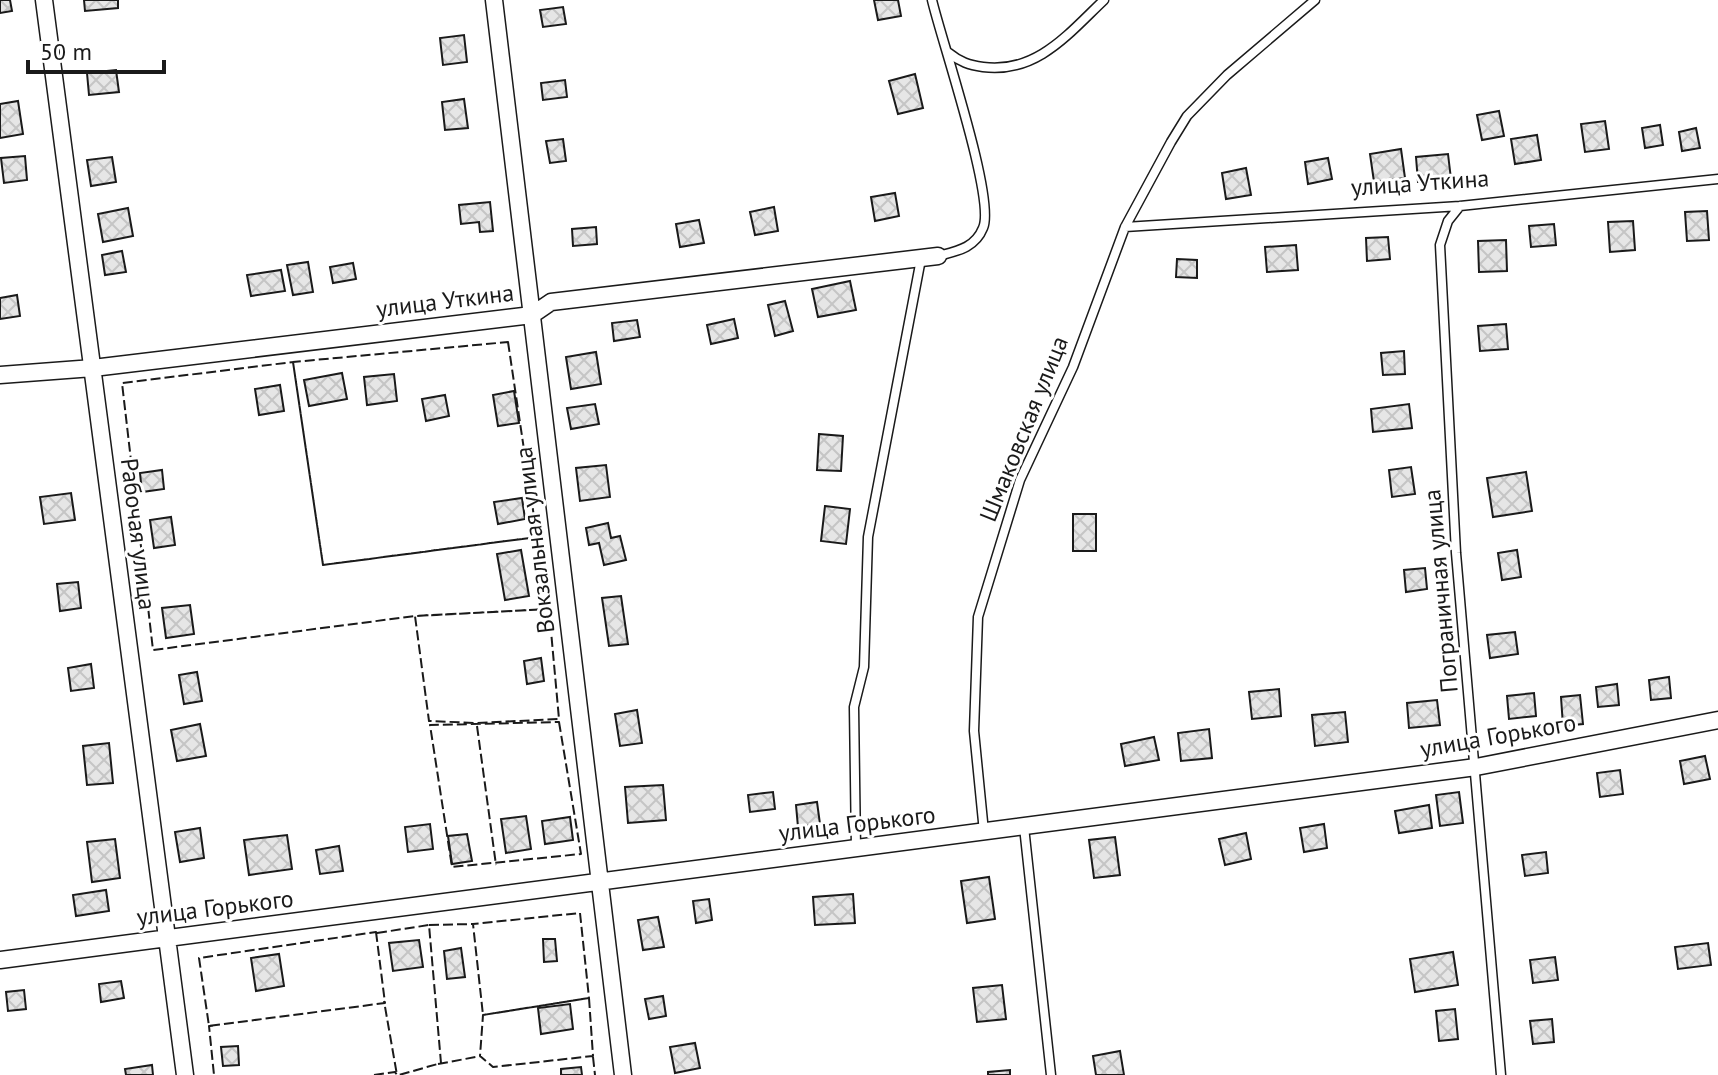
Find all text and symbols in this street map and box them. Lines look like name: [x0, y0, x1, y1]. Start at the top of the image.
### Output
scale bar: [28, 24, 164, 74]
text: 50 m: [40, 36, 92, 67]
street label: улица Уткина: [1350, 162, 1490, 203]
street label: улица Уткина: [374, 277, 516, 324]
street label: Шмаковская улица: [972, 331, 1075, 526]
street label: Вокзальная улица: [508, 445, 561, 635]
street label: Рабочая улица: [114, 456, 163, 612]
street label: Пограничная улица: [1416, 488, 1465, 694]
street label: улица Горького: [1417, 707, 1578, 764]
street label: улица Горького: [777, 799, 937, 849]
street label: улица Горького: [135, 883, 295, 933]

